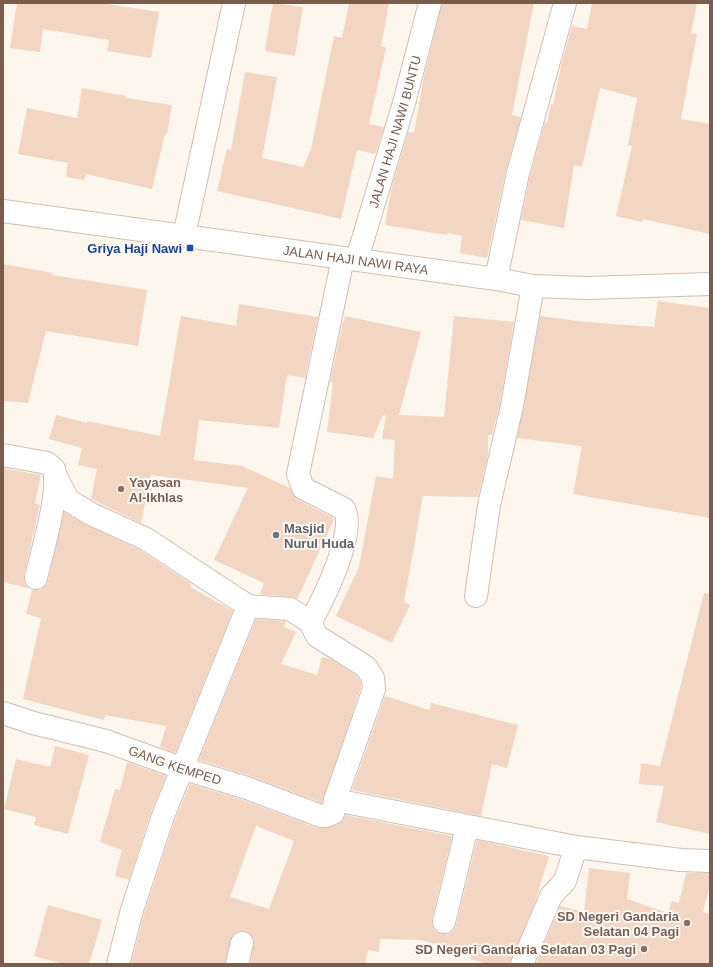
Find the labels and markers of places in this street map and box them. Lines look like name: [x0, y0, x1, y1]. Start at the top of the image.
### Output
place label: Griya Haji Nawi: [87, 241, 182, 256]
marker: Griya Haji Nawi: [185, 243, 195, 253]
place label: Yayasan Al-Ikhlas: [129, 475, 183, 505]
marker: Yayasan Al-Ikhlas: [116, 484, 126, 494]
place label: Masjid Nurul Huda: [284, 521, 355, 551]
marker: Masjid Nurul Huda: [271, 530, 281, 540]
place label: SD Negeri Gandaria Selatan 04 Pagi: [557, 909, 680, 939]
marker: SD Negeri Gandaria Selatan 04 Pagi: [682, 918, 692, 928]
place label: SD Negeri Gandaria Selatan 03 Pagi: [415, 942, 636, 957]
marker: SD Negeri Gandaria Selatan 03 Pagi: [639, 944, 649, 954]

